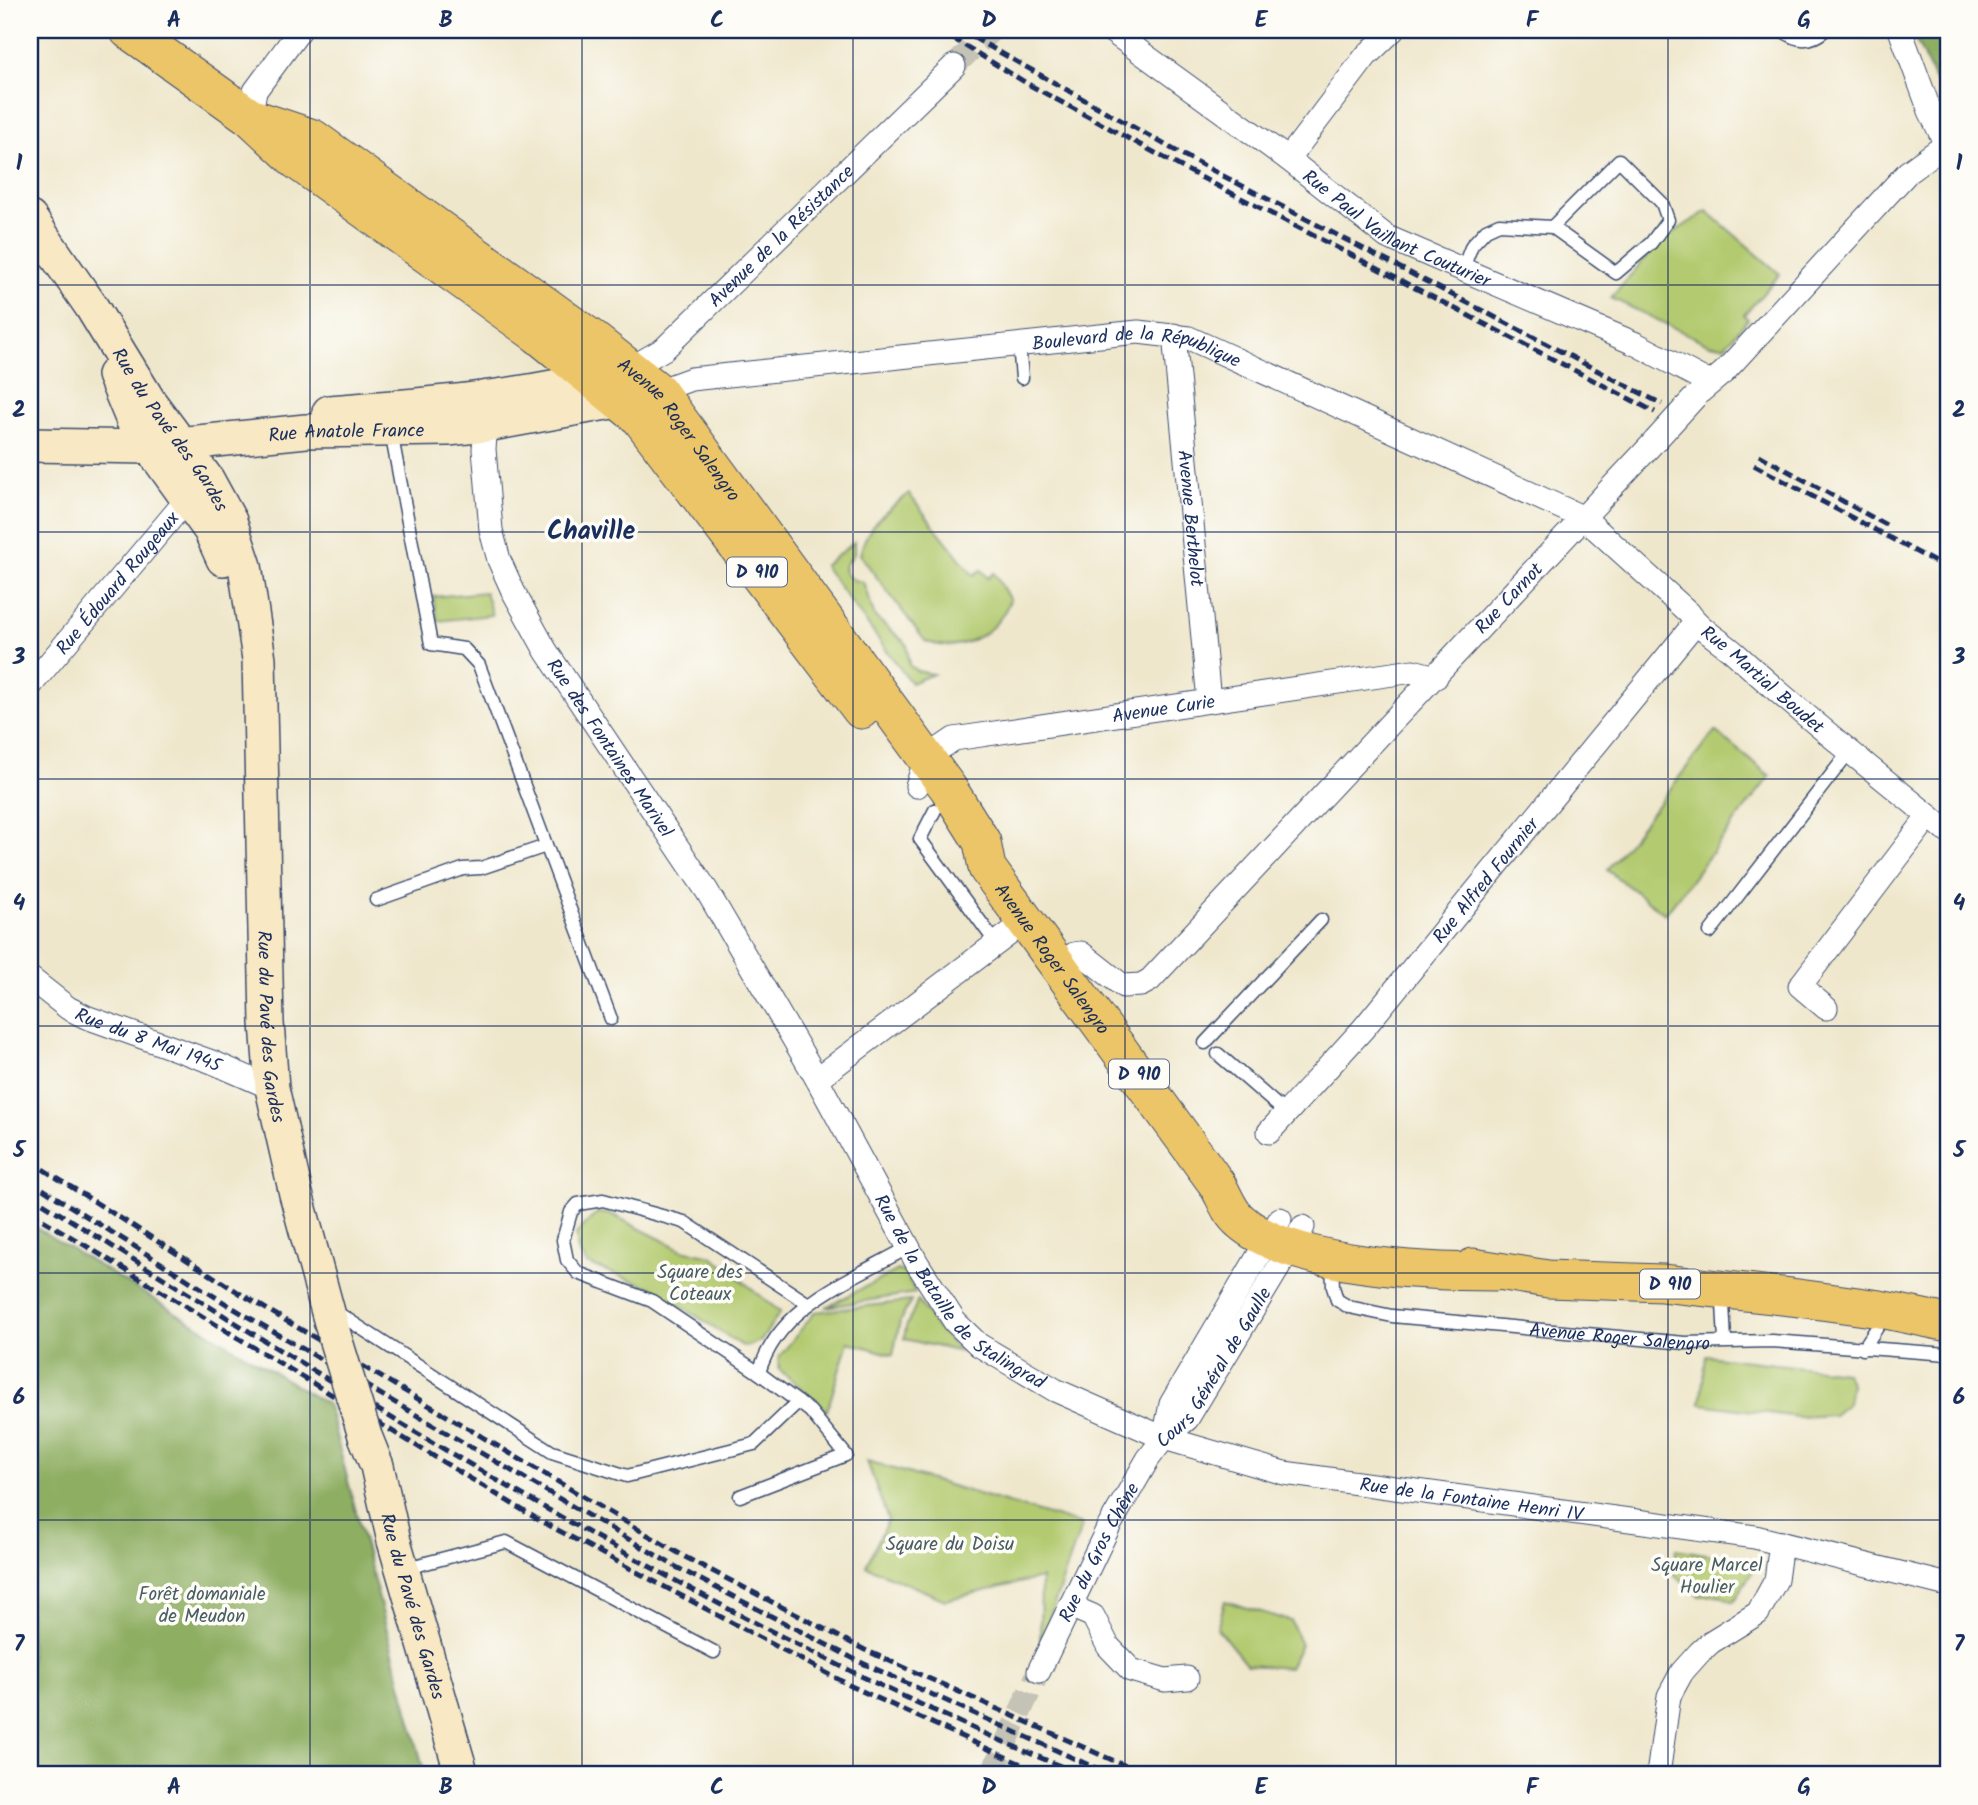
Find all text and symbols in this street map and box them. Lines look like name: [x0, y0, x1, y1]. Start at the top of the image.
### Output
text: A: [167, 3, 181, 39]
text: B: [439, 3, 453, 39]
text: C: [710, 3, 724, 39]
text: D: [981, 3, 997, 39]
text: E: [1255, 3, 1269, 39]
text: F: [1526, 3, 1540, 39]
text: G: [1797, 3, 1811, 39]
text: 1: [16, 146, 23, 182]
text: 1: [1956, 146, 1963, 182]
street label: Avenue de la Résistance: [702, 158, 862, 315]
street label: Rue Paul Vaillant Couturier: [1295, 163, 1496, 297]
street label: Boulevard de la République: [1031, 319, 1246, 377]
street label: Rue du Pavé des Gardes: [103, 342, 235, 518]
street label: Avenue Roger Salengro: [610, 351, 747, 509]
text: 2: [12, 393, 26, 429]
text: 2: [1952, 393, 1966, 429]
street label: Rue Anatole France: [267, 416, 425, 452]
street label: Avenue Berthelot: [1168, 449, 1211, 589]
street label: Rue Édouard Rougeaux: [49, 505, 188, 662]
district label: Chaville: [547, 511, 635, 553]
street label: Rue Carnot: [1468, 556, 1552, 642]
road number: D 910: [727, 558, 787, 586]
street label: Rue Martial Boudet: [1693, 619, 1831, 742]
text: 3: [12, 640, 26, 676]
text: 3: [1952, 640, 1966, 676]
street label: Rue des Fontaines Marivel: [538, 653, 680, 845]
street label: Avenue Curie: [1110, 687, 1218, 732]
street label: Rue Alfred Fournier: [1426, 810, 1548, 951]
street label: Avenue Roger Salengro: [986, 877, 1117, 1042]
text: 4: [13, 886, 26, 922]
text: 4: [1953, 886, 1966, 922]
street label: Rue du Pavé des Gardes: [248, 930, 292, 1126]
street label: Rue du 8 Mai 1945: [69, 1001, 228, 1082]
road number: D 910: [1109, 1059, 1169, 1088]
text: 5: [12, 1133, 27, 1169]
text: 5: [1952, 1133, 1967, 1169]
street label: Rue de la Bataille de Stalingrad: [865, 1189, 1051, 1398]
park label: Square des Coteaux: [657, 1258, 743, 1310]
road number: D 910: [1640, 1269, 1700, 1298]
street label: Cours Général de Gaulle: [1149, 1281, 1281, 1455]
street label: Avenue Roger Salengro: [1528, 1316, 1710, 1360]
text: 6: [13, 1380, 25, 1416]
text: 6: [1953, 1380, 1965, 1416]
street label: Rue de la Fontaine Henri IV: [1358, 1470, 1586, 1531]
street label: Rue du Gros Chêne: [1052, 1477, 1149, 1628]
street label: Rue du Pavé des Gardes: [371, 1510, 452, 1703]
park label: Square du Doisu: [886, 1530, 1014, 1560]
park label: Square Marcel Houlier: [1651, 1551, 1763, 1603]
park label: Forêt domaniale de Meudon: [138, 1580, 266, 1632]
text: 7: [14, 1627, 26, 1663]
text: 7: [1954, 1627, 1966, 1663]
text: A: [167, 1770, 181, 1805]
text: B: [439, 1770, 453, 1805]
text: C: [710, 1770, 724, 1805]
text: D: [981, 1770, 997, 1805]
text: E: [1255, 1770, 1269, 1805]
text: F: [1526, 1770, 1540, 1805]
text: G: [1797, 1770, 1811, 1805]

